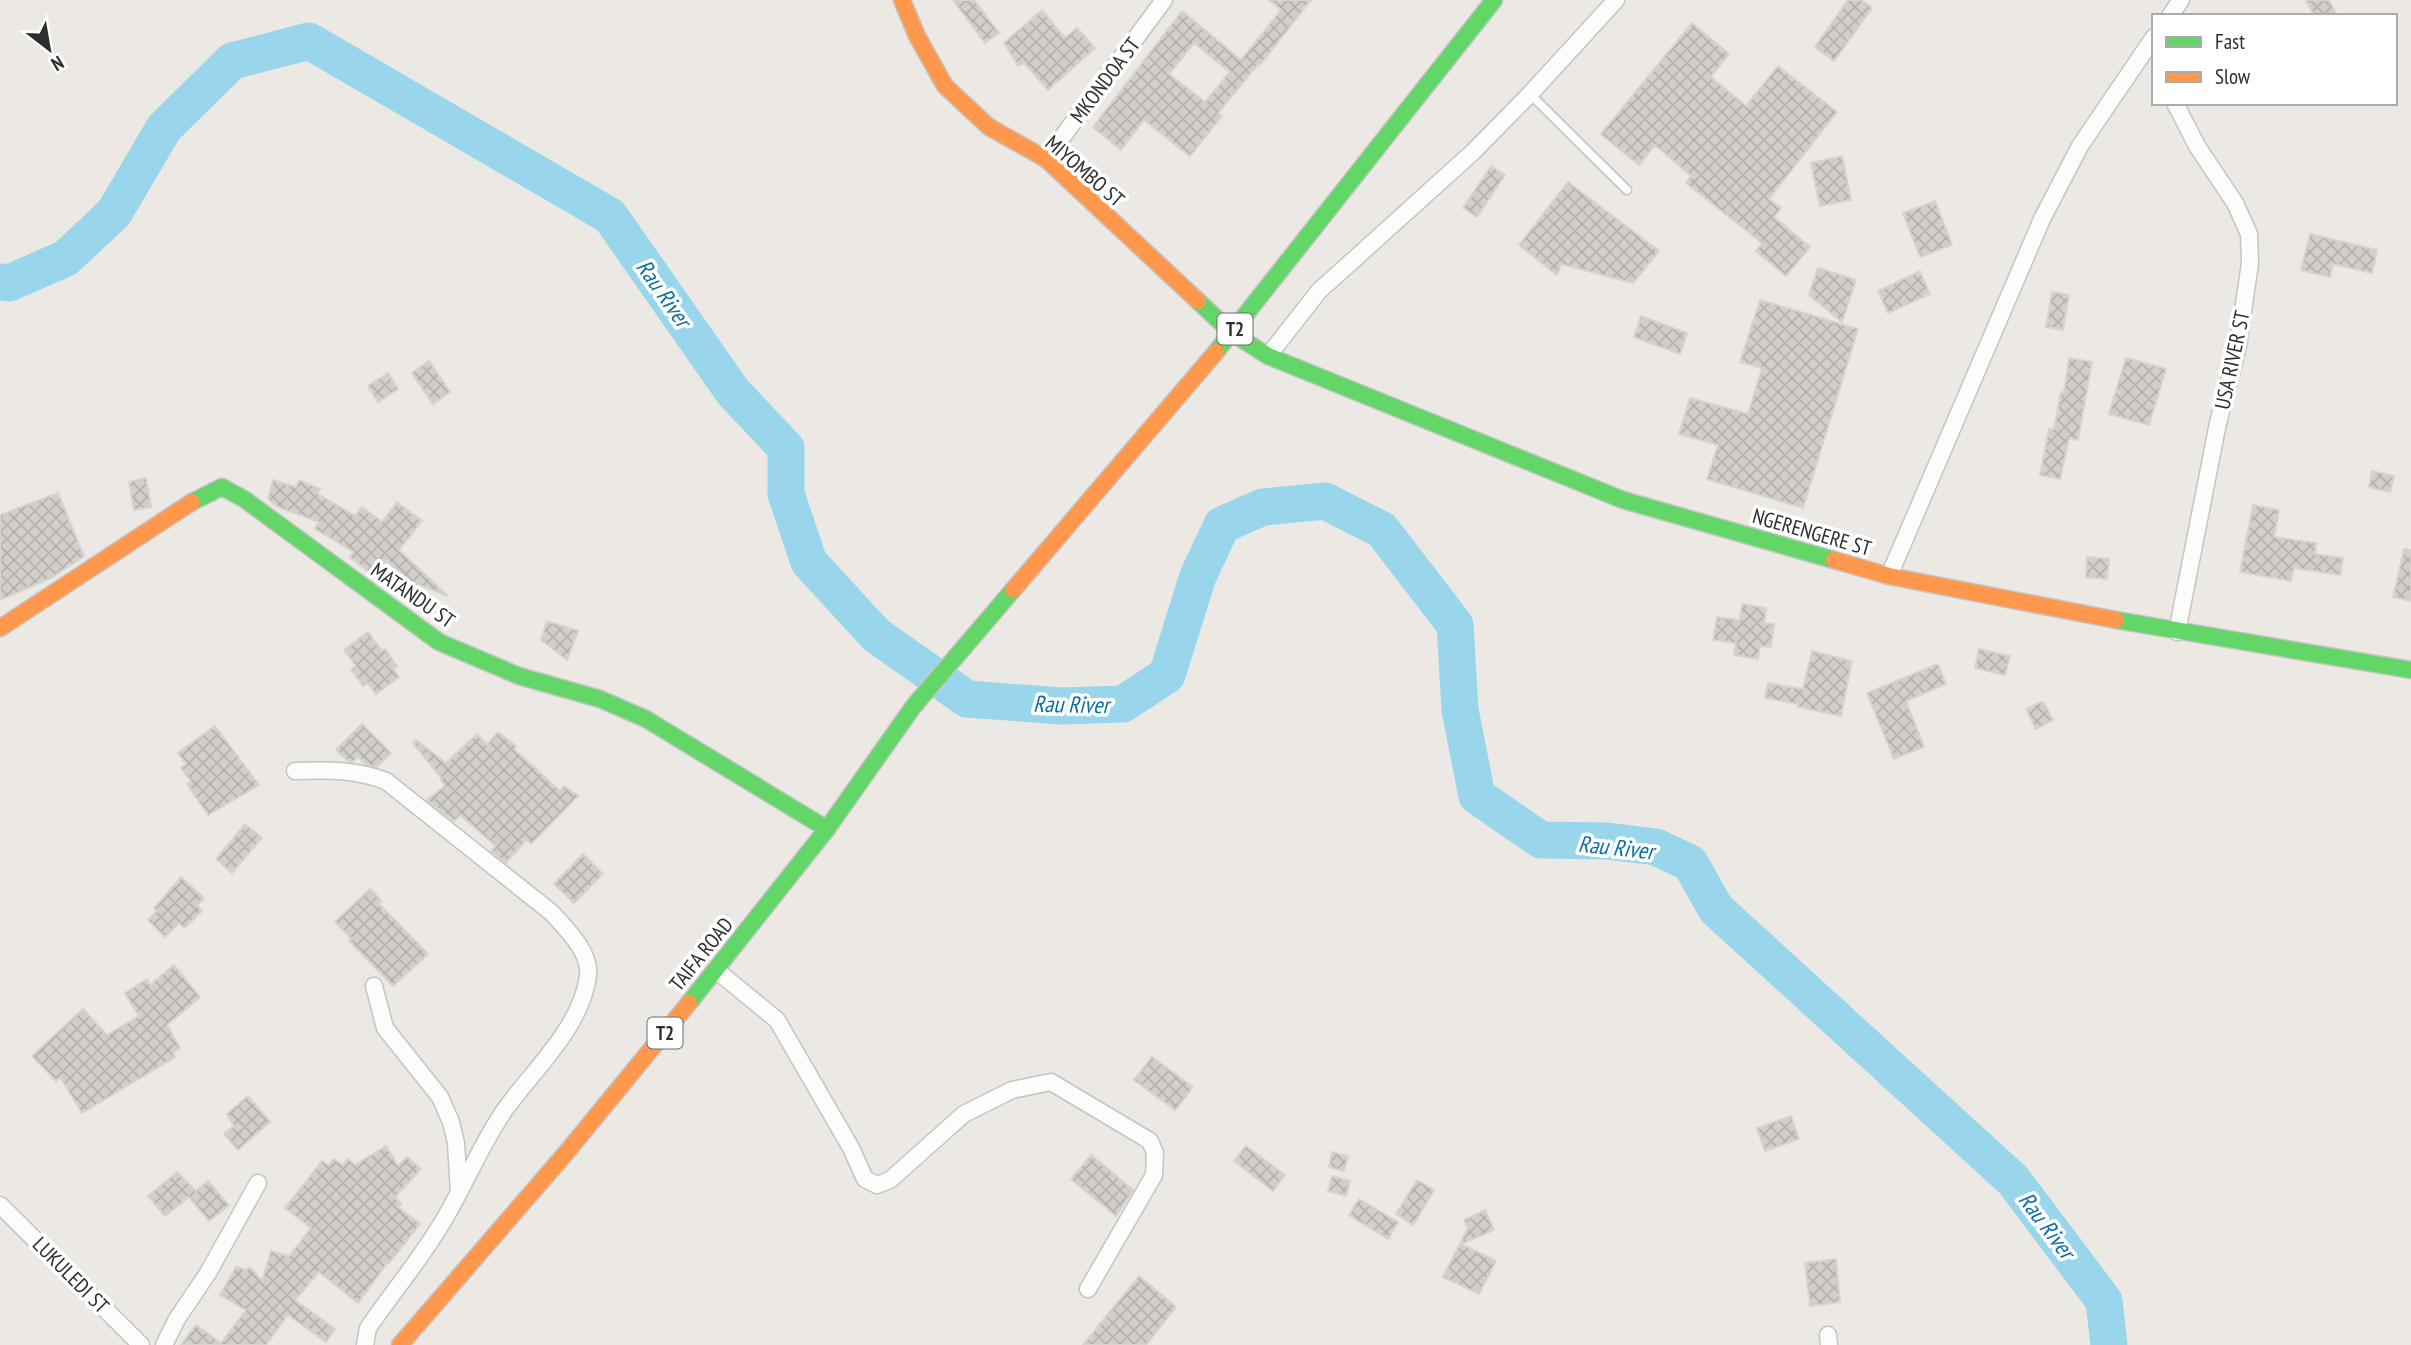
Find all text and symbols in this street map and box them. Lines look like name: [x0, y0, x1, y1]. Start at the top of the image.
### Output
north arrow: [14, 14, 84, 84]
legend: [2152, 14, 2397, 105]
text: Fast: [2215, 28, 2245, 55]
street label: MKONDOA ST: [1064, 31, 1146, 128]
text: N: [47, 51, 68, 77]
text: Slow: [2215, 63, 2251, 90]
street label: MIYOMBO ST: [1040, 129, 1131, 213]
water label: Rau River: [630, 254, 700, 335]
street label: USA RIVER ST: [2208, 308, 2256, 412]
road number: T2: [1218, 314, 1252, 344]
street label: NGERENGERE ST: [1749, 502, 1875, 562]
street label: MATANDU ST: [366, 556, 461, 634]
water label: Rau River: [1033, 689, 1113, 719]
water label: Rau River: [1577, 829, 1659, 866]
street label: TAIFA ROAD: [663, 912, 739, 996]
road number: T2: [648, 1018, 682, 1049]
water label: Rau River: [2013, 1186, 2084, 1267]
street label: LUKULEDI ST: [27, 1231, 115, 1319]

